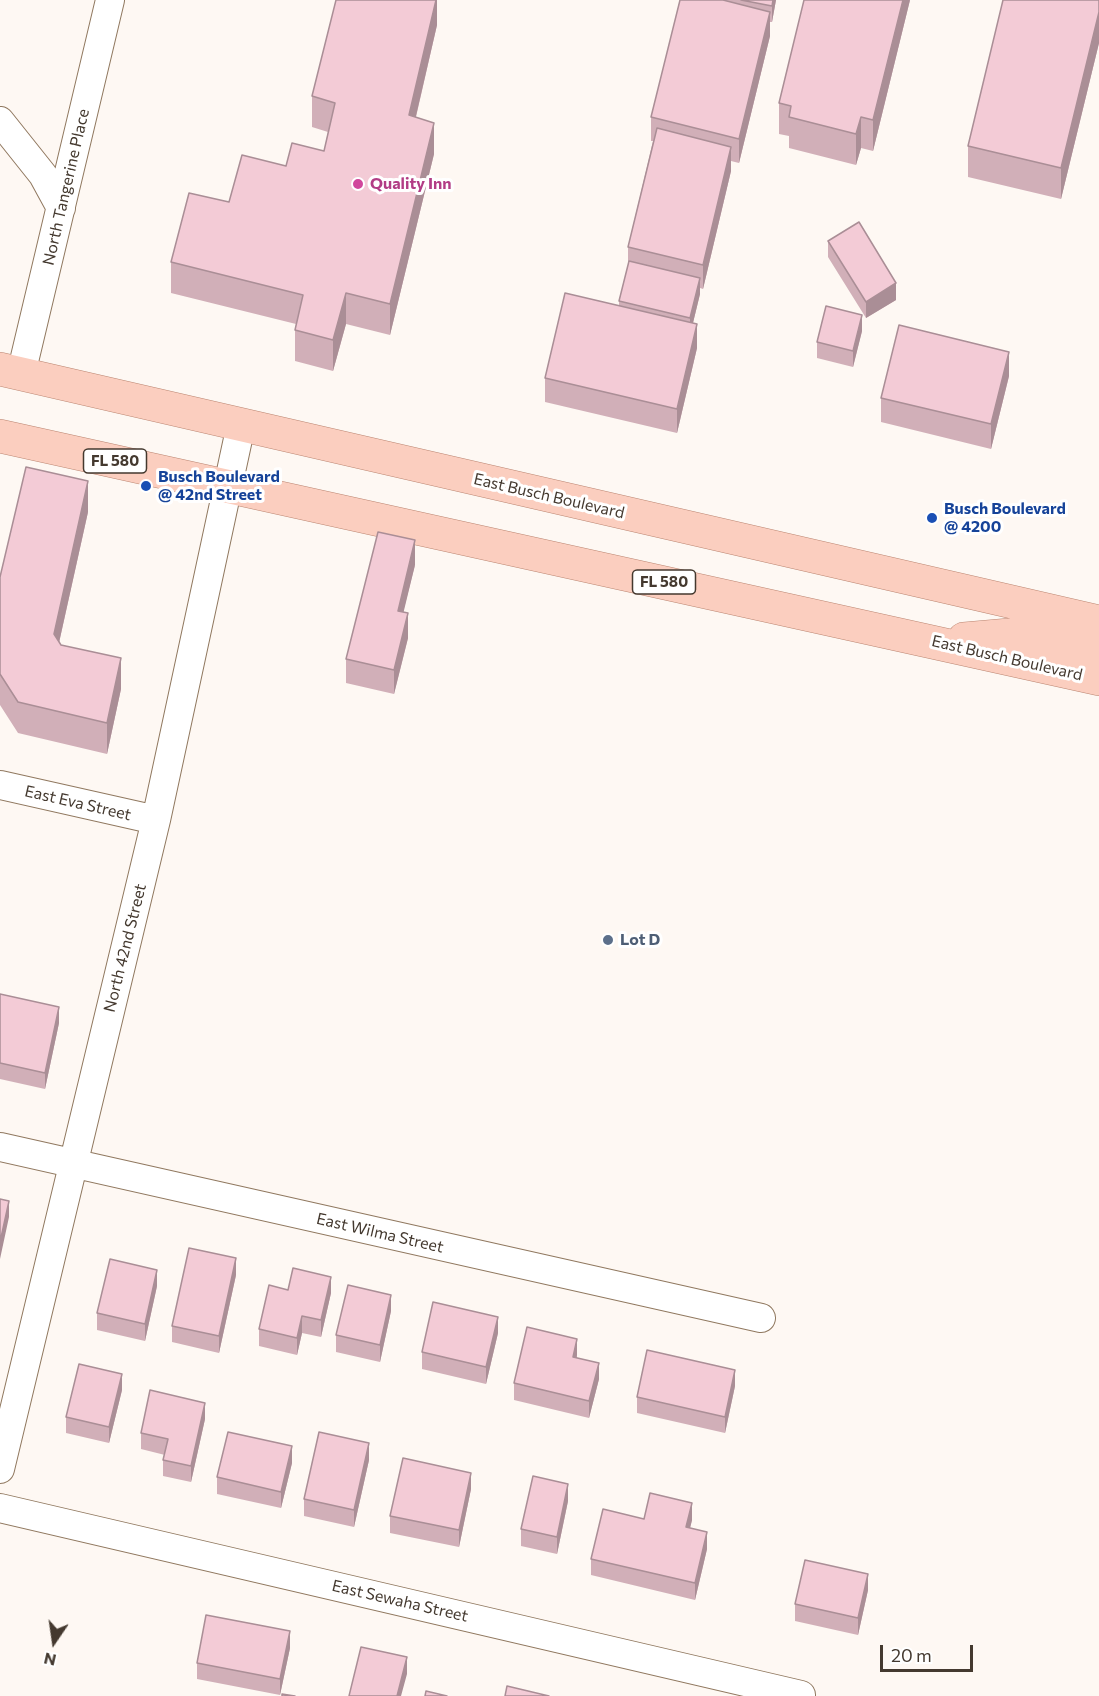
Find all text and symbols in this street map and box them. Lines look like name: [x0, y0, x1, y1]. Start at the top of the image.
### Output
street label: North Tangerine Place: [39, 107, 93, 267]
place label: Quality Inn: [370, 174, 452, 194]
marker: Quality Inn: [351, 177, 365, 191]
road number: FL 580: [84, 449, 146, 473]
place label: Busch Boulevard @ 42nd Street: [158, 467, 280, 505]
street label: East Busch Boulevard: [472, 469, 626, 523]
marker: Busch Boulevard @ 42nd Street: [139, 479, 153, 493]
place label: Busch Boulevard @ 4200: [944, 499, 1066, 537]
marker: Busch Boulevard @ 4200: [925, 511, 939, 525]
road number: FL 580: [632, 570, 696, 594]
street label: East Busch Boulevard: [930, 631, 1084, 685]
street label: East Eva Street: [23, 781, 133, 825]
street label: North 42nd Street: [100, 882, 150, 1014]
place label: Lot D: [620, 930, 660, 950]
marker: Lot D: [601, 933, 615, 947]
street label: East Wilma Street: [315, 1209, 445, 1257]
street label: East Sewaha Street: [330, 1576, 470, 1626]
north arrow: [24, 1612, 84, 1672]
scale bar: [883, 1633, 976, 1671]
text: 20 m: [891, 1644, 932, 1666]
text: N: [42, 1649, 58, 1671]

